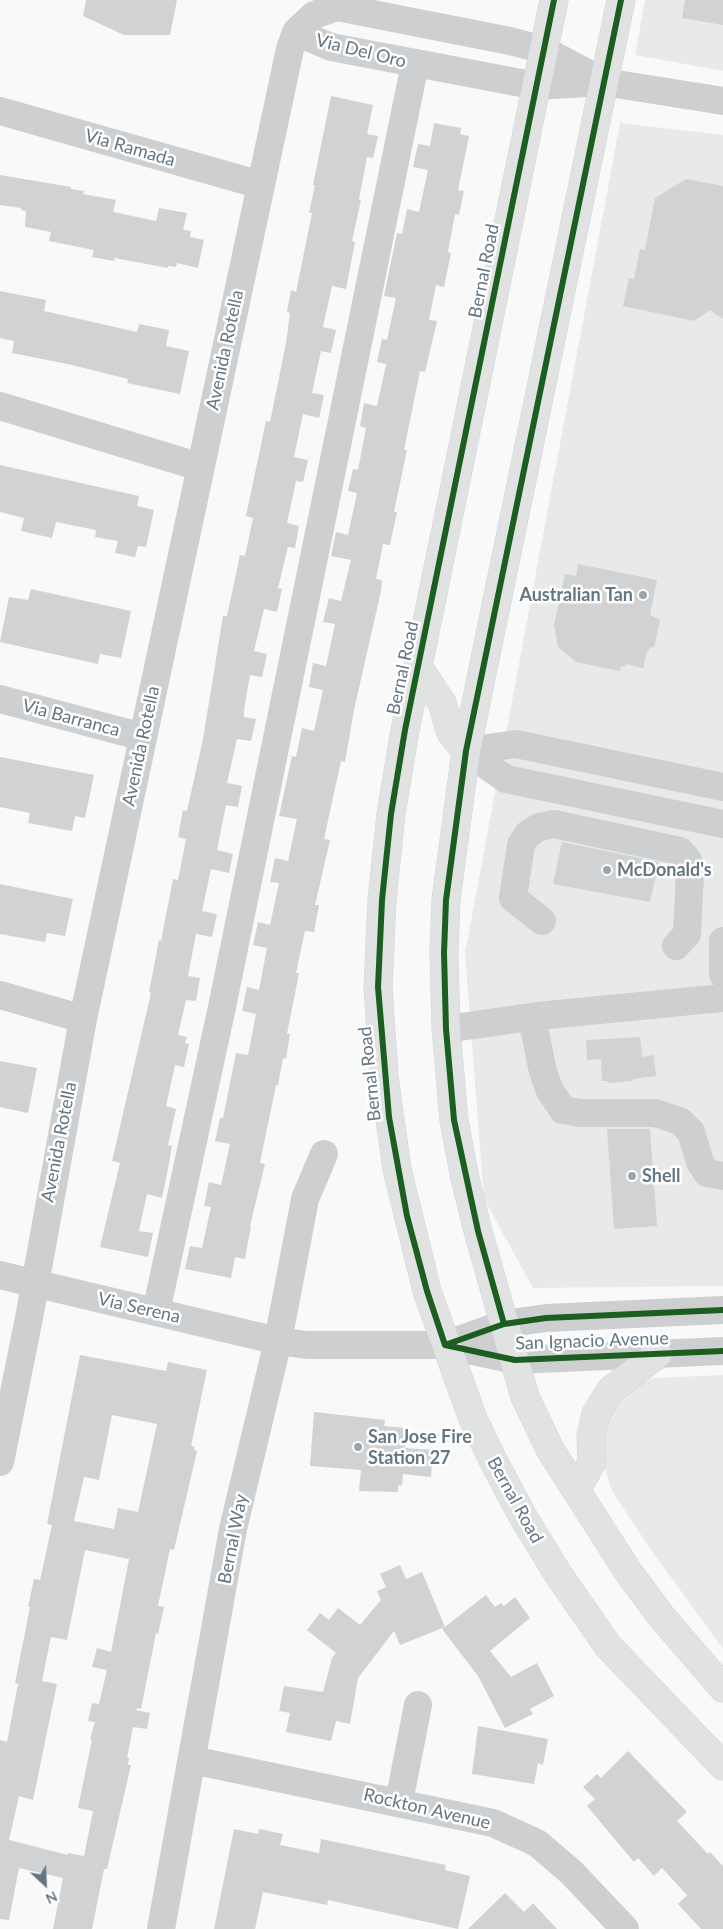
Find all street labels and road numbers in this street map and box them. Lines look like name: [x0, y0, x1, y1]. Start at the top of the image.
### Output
street label: Via Del Oro: [313, 29, 409, 73]
street label: Via Ramada: [82, 125, 178, 171]
street label: Bernal Road: [464, 222, 504, 320]
street label: Avenida Rotella: [202, 288, 248, 412]
street label: Bernal Road: [383, 619, 423, 717]
street label: Avenida Rotella: [118, 684, 164, 808]
street label: Via Barranca: [20, 695, 122, 741]
street label: Bernal Road: [354, 1025, 386, 1123]
street label: Avenida Rotella: [37, 1080, 81, 1204]
street label: Via Serena: [96, 1288, 182, 1328]
street label: San Ignacio Avenue: [515, 1328, 669, 1354]
street label: Bernal Road: [482, 1453, 548, 1547]
street label: Bernal Way: [214, 1492, 252, 1586]
street label: Rockton Avenue: [361, 1784, 493, 1834]

